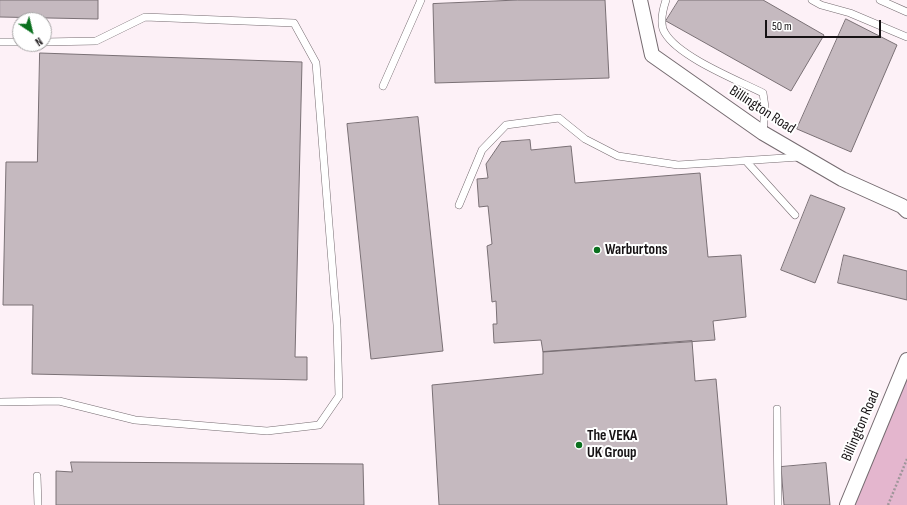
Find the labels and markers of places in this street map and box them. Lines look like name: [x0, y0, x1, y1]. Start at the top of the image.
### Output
place label: Warburtons: [605, 241, 668, 259]
marker: Warburtons: [592, 245, 602, 255]
place label: The VEKA UK Group: [587, 427, 637, 462]
marker: The VEKA UK Group: [574, 440, 584, 450]

